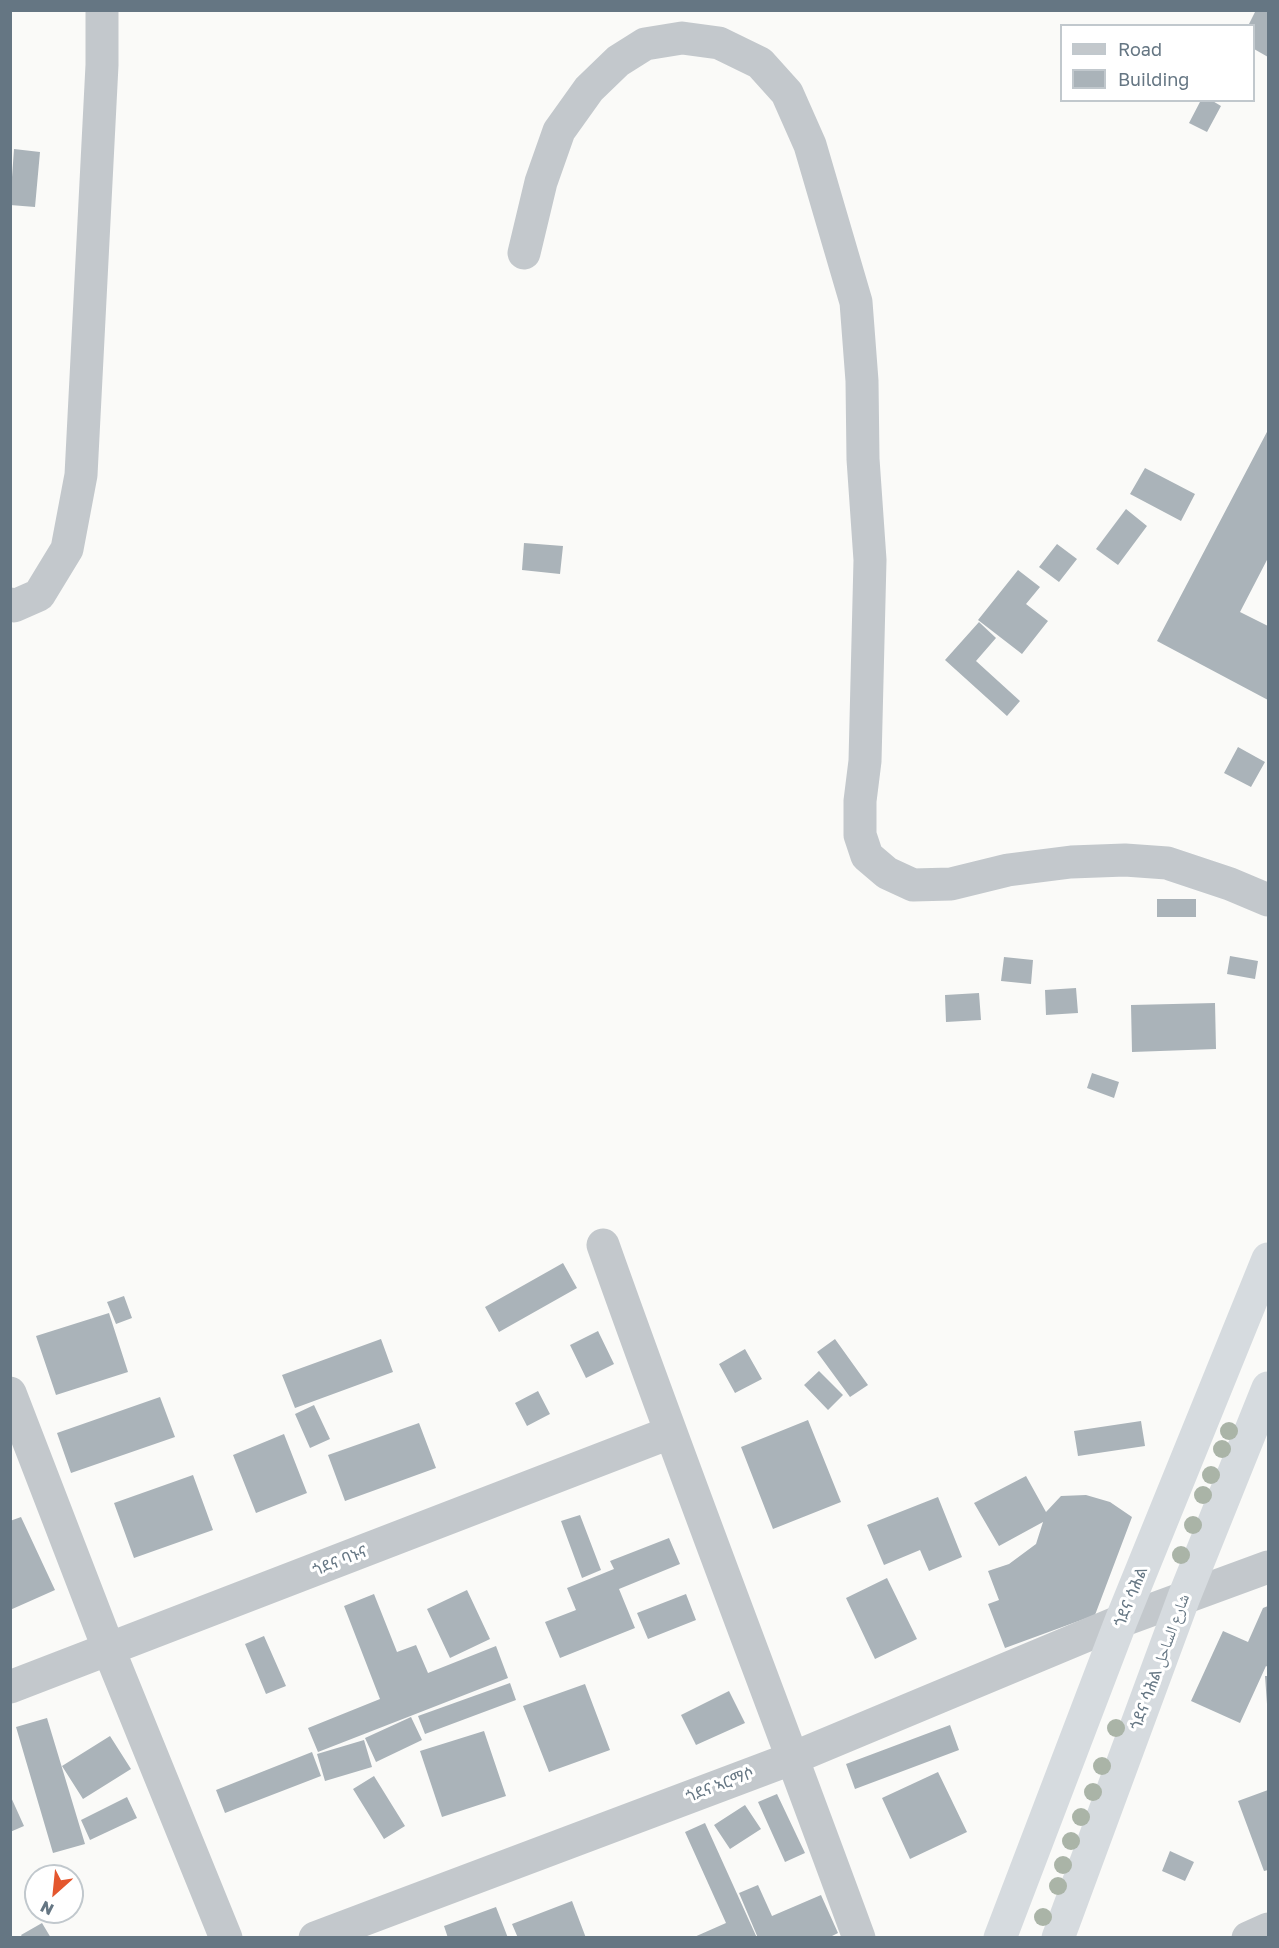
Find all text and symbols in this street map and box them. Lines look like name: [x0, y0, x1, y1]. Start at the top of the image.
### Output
legend: [1060, 24, 1255, 102]
text: Road: [1118, 38, 1162, 60]
text: Building: [1118, 68, 1189, 90]
street label: ጎደና ባኑና: [310, 1542, 370, 1580]
street label: ጎደና ሳሕል: [1110, 1564, 1152, 1630]
street label: ጎደና ሳሕል شارع الساحل: [1126, 1591, 1194, 1733]
street label: ጎደና ኣርማሶ: [683, 1763, 757, 1807]
north arrow: [24, 1864, 84, 1924]
text: N: [37, 1897, 57, 1920]

